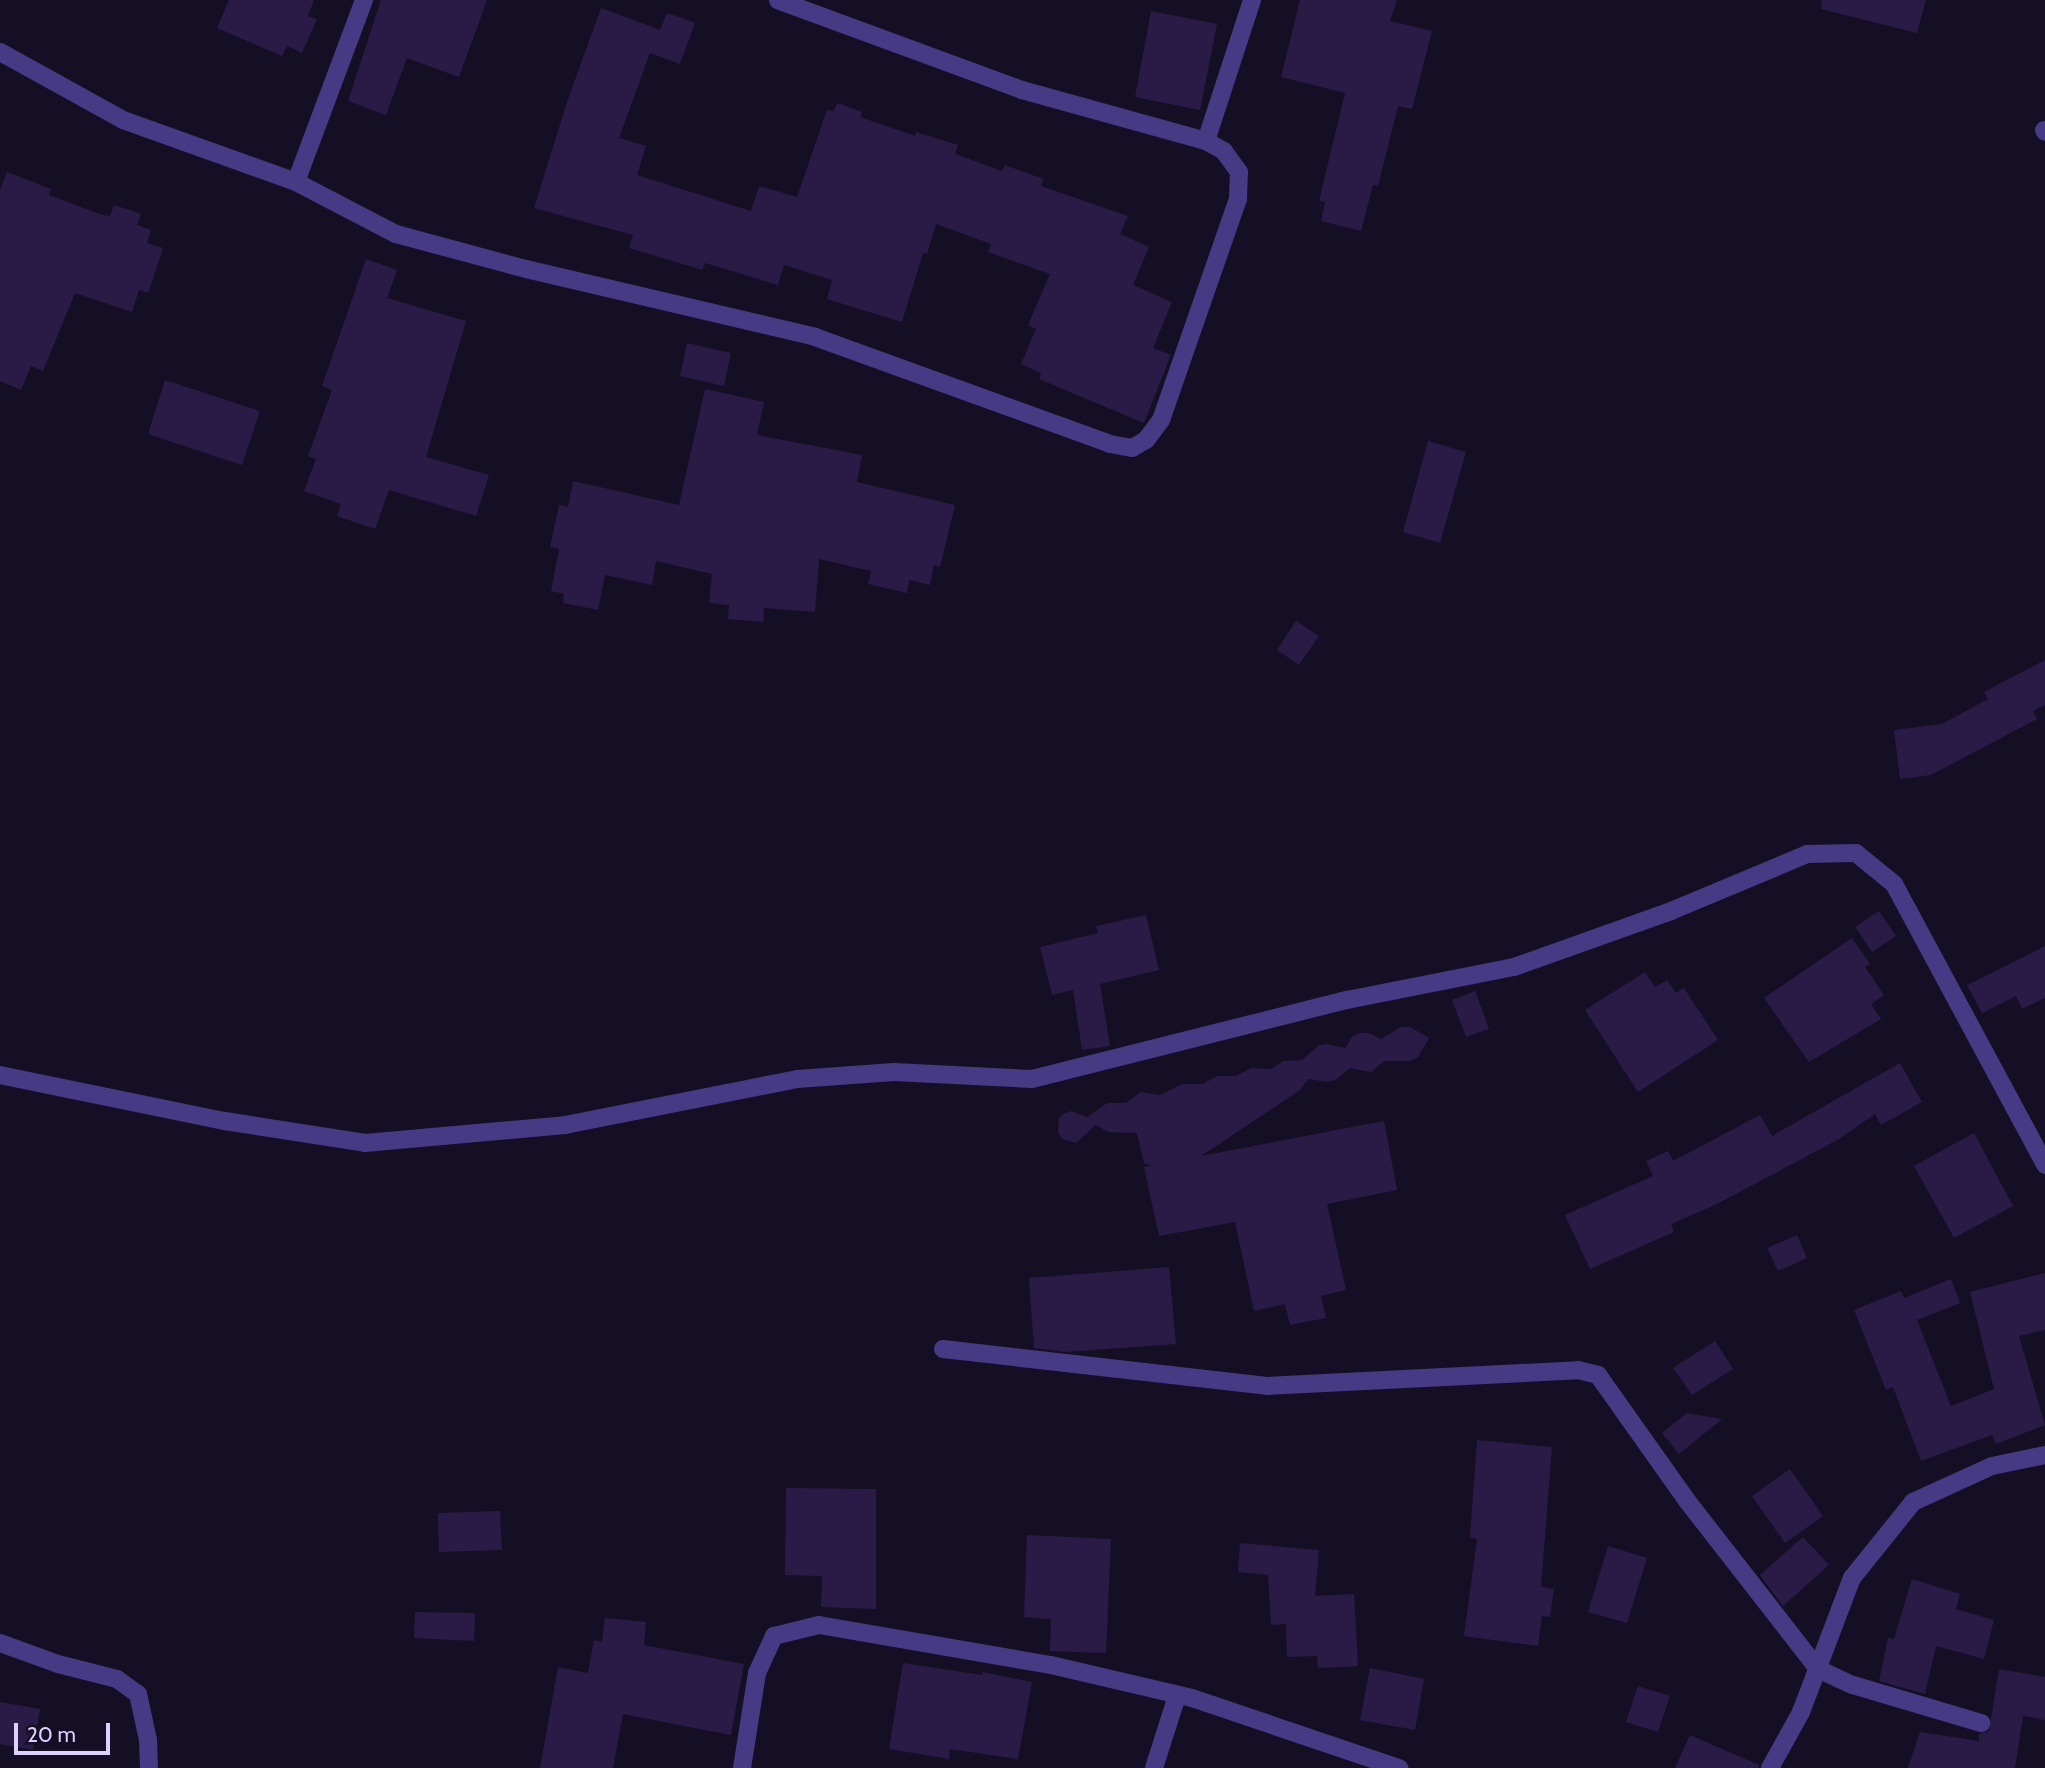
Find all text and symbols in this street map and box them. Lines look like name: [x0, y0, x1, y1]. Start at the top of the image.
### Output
scale bar: [18, 1708, 114, 1752]
text: 20 m: [27, 1722, 76, 1747]

